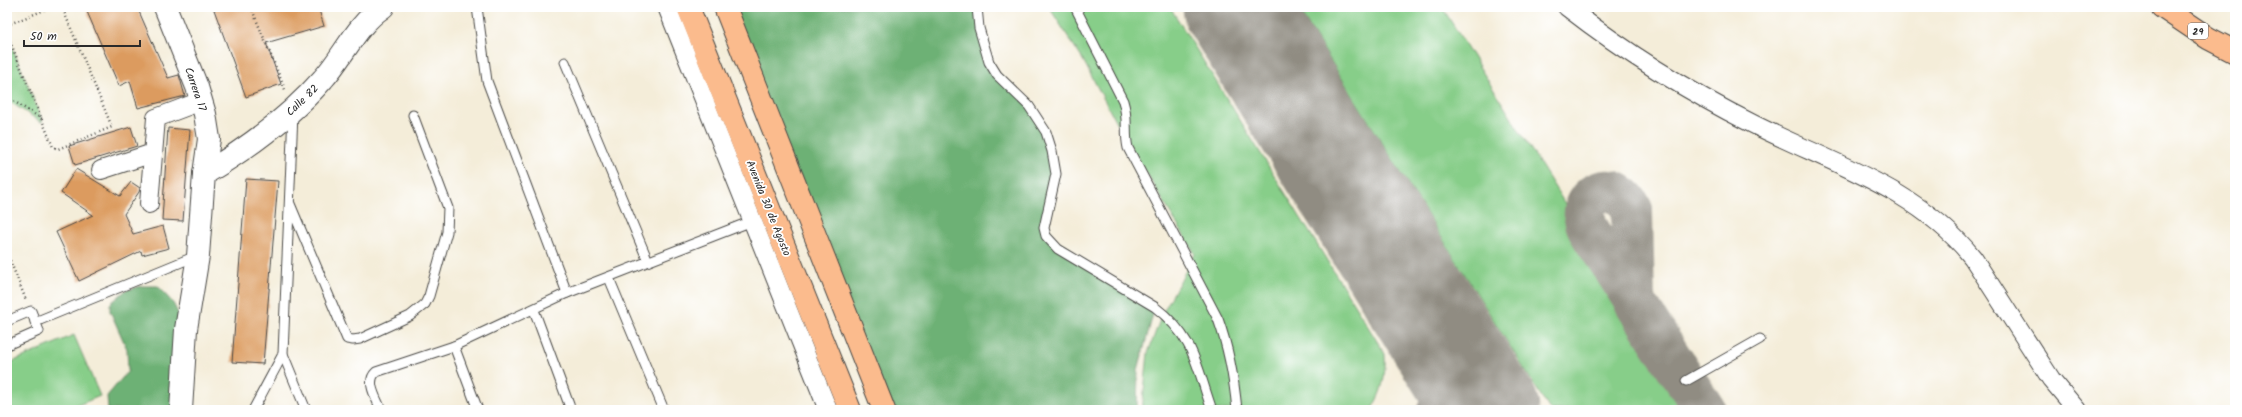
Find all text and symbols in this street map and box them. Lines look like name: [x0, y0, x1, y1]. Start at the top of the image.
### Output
scale bar: [24, 22, 140, 48]
road number: 29: [2188, 23, 2208, 39]
text: 50 m: [30, 27, 57, 46]
street label: Carrera 17: [179, 65, 211, 115]
street label: Calle 82: [282, 81, 323, 121]
street label: Avenida 30 de Agosto: [741, 158, 795, 259]

